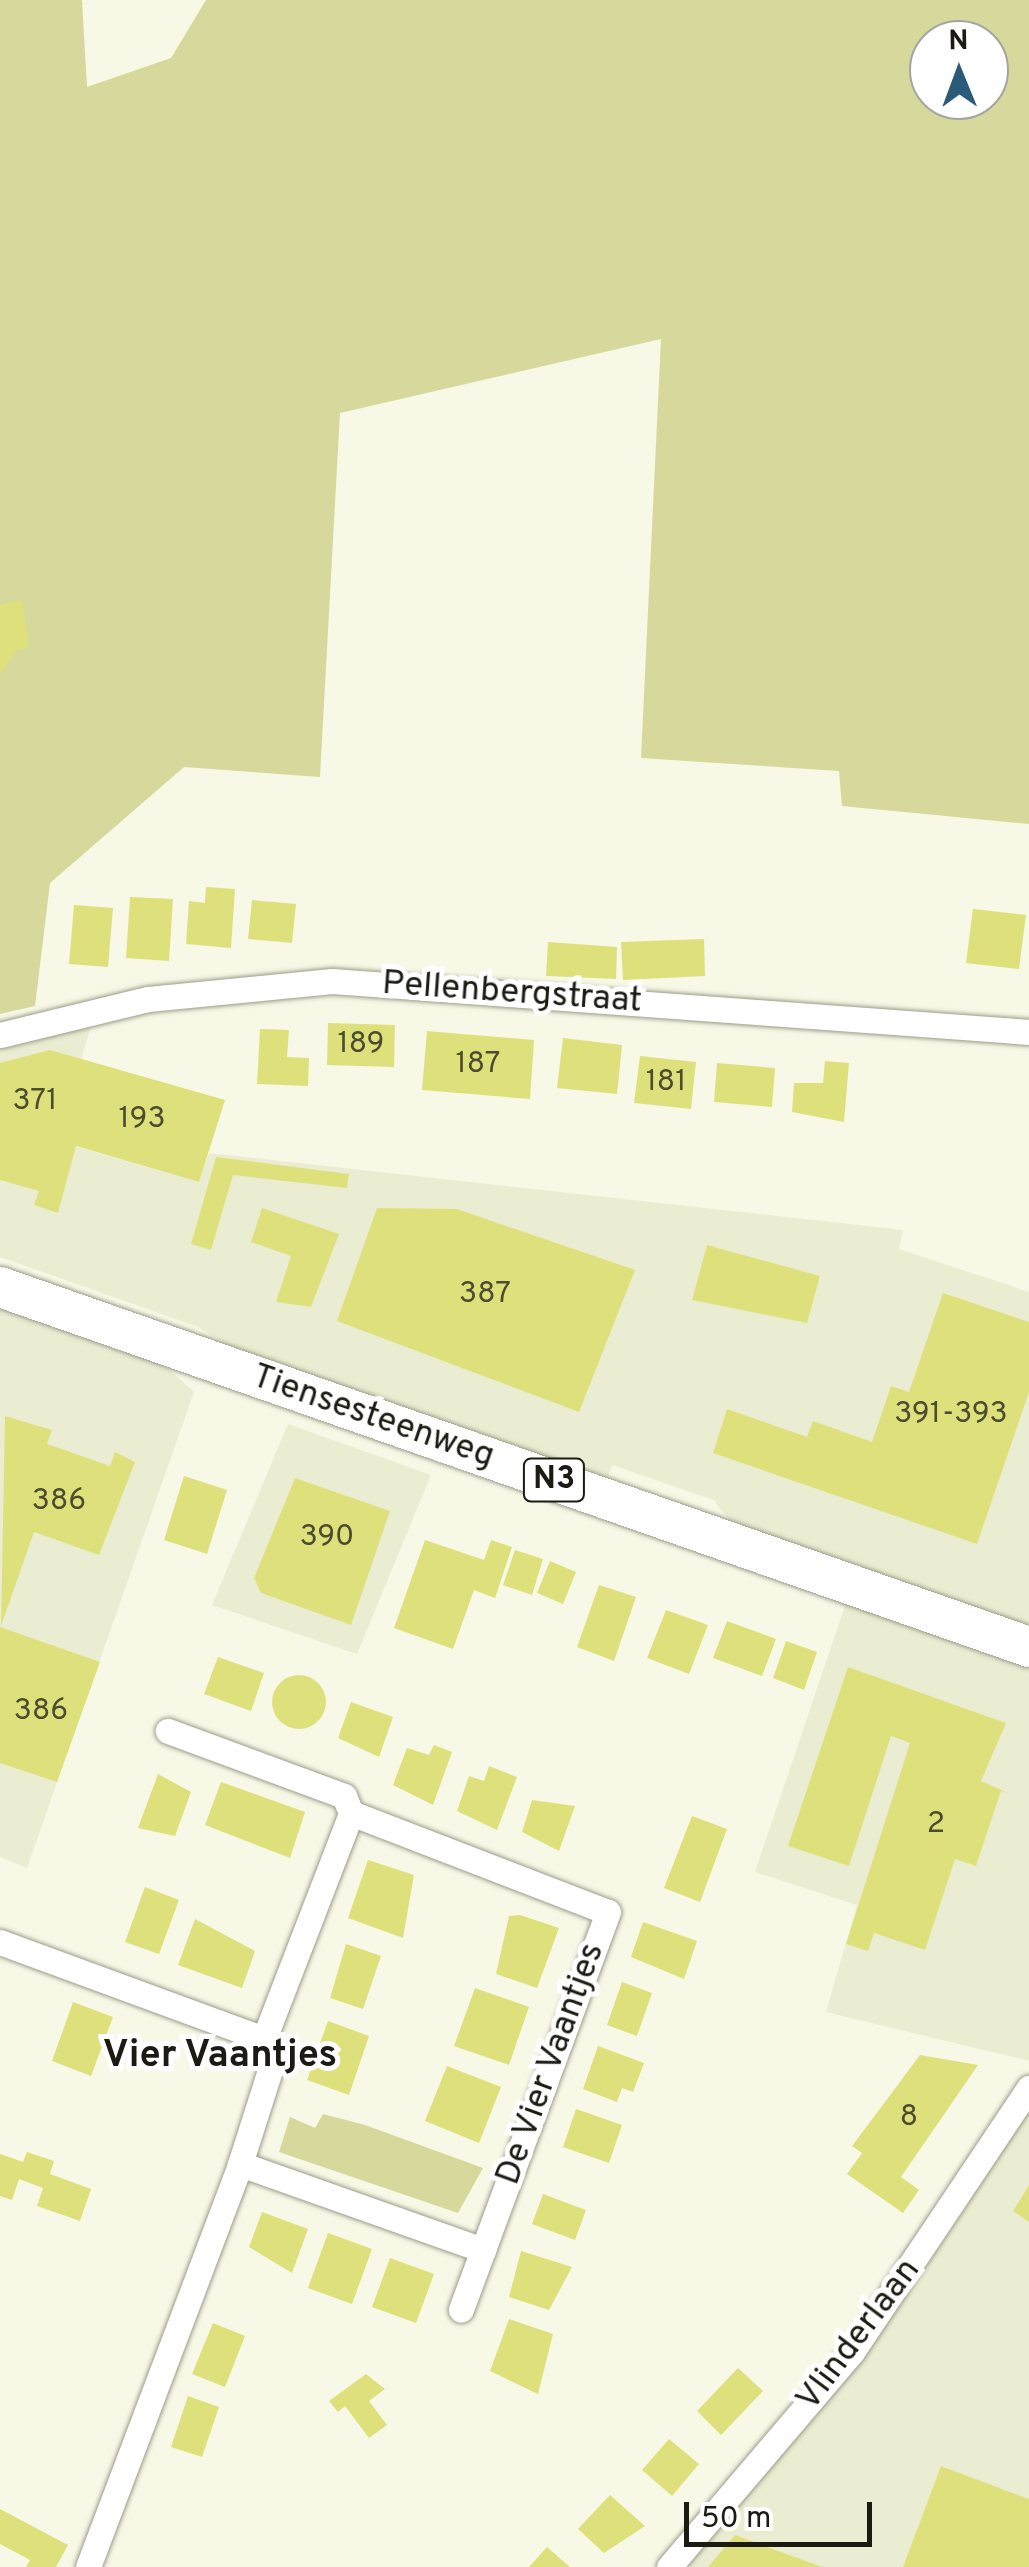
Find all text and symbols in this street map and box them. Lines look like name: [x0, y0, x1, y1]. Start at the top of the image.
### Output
north arrow: [909, 20, 1009, 120]
text: N: [948, 24, 969, 60]
street label: Pellenbergstraat: [381, 963, 643, 1023]
house number: 189: [338, 1027, 384, 1063]
house number: 187: [456, 1047, 500, 1083]
house number: 181: [646, 1065, 686, 1101]
house number: 371: [12, 1084, 58, 1120]
house number: 193: [118, 1102, 166, 1138]
house number: 387: [459, 1277, 511, 1313]
street label: Tiensesteenweg: [246, 1356, 500, 1478]
house number: 391-393: [894, 1397, 1008, 1433]
road number: N3: [522, 1453, 586, 1507]
house number: 386: [32, 1484, 86, 1520]
house number: 390: [300, 1520, 354, 1556]
house number: 386: [14, 1694, 68, 1730]
house number: 2: [927, 1807, 945, 1843]
street label: De Vier Vaantjes: [487, 1936, 615, 2192]
district label: Vier Vaantjes: [102, 2034, 338, 2080]
house number: 8: [900, 2100, 918, 2136]
street label: Vlinderlaan: [788, 2251, 930, 2419]
scale bar: [689, 2482, 876, 2544]
text: 50 m: [701, 2501, 771, 2538]

